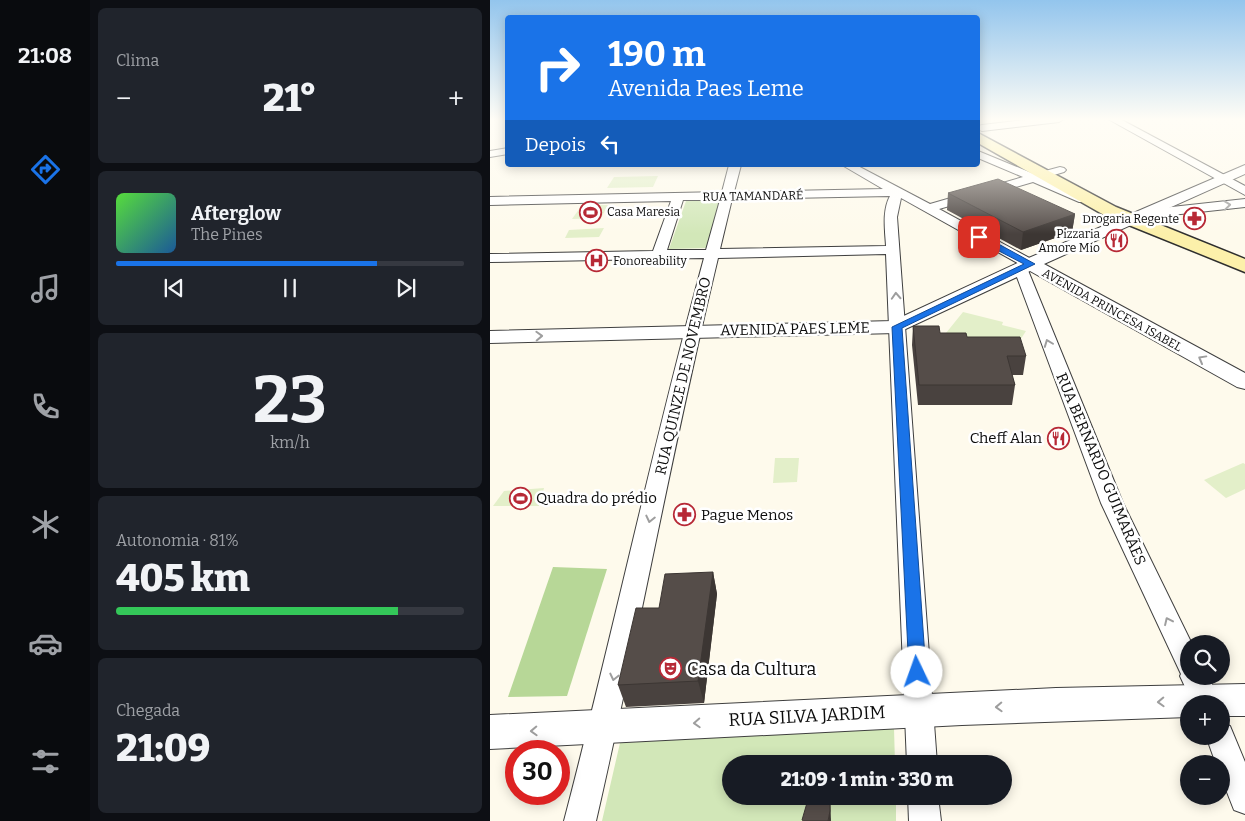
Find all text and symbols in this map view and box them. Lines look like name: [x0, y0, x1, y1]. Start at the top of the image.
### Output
text: 190 m: [608, 33, 706, 75]
icon: right: [525, 35, 590, 100]
text: 21:08: [18, 42, 72, 69]
text: Clima: [116, 51, 159, 70]
text: 21°: [263, 75, 317, 121]
text: Avenida Paes Leme: [608, 75, 804, 102]
text: −: [116, 82, 131, 115]
text: +: [448, 82, 464, 115]
icon: left: [596, 130, 624, 158]
text: Depois: [525, 133, 586, 156]
icon: directions: [28, 152, 63, 187]
street label: RUA TAMANDARÉ: [702, 187, 804, 204]
sports icon: Casa Maresia: [579, 200, 603, 224]
one-way arrow: [1223, 200, 1231, 211]
text: Afterglow: [191, 202, 281, 225]
place label: Casa Maresia: [607, 205, 681, 219]
pharmacy icon: Drogaria Regente: [1183, 207, 1207, 231]
place label: Drogaria Regente: [1082, 212, 1179, 226]
pin: [958, 216, 1000, 258]
icon: arrive: [965, 223, 993, 251]
text: The Pines: [191, 225, 263, 244]
place label: Pizzaria Amore Mio: [1038, 227, 1100, 255]
restaurant icon: Pizzaria Amore Mio: [1104, 229, 1128, 253]
hospital icon: Fonoreability: [585, 249, 609, 273]
place label: Fonoreability: [613, 254, 688, 268]
street label: AVENIDA PRINCESA ISABEL: [1040, 266, 1185, 354]
icon: music: [28, 271, 63, 306]
icon: previous: [160, 274, 188, 302]
icon: pause: [276, 274, 304, 302]
icon: next: [392, 274, 420, 302]
street label: RUA QUINZE DE NOVEMBRO: [651, 275, 715, 477]
one-way arrow: [890, 291, 901, 299]
street label: AVENIDA PAES LEME: [720, 319, 870, 339]
one-way arrow: [535, 330, 543, 341]
one-way arrow: [1044, 339, 1055, 348]
one-way arrow: [1199, 355, 1208, 365]
text: 23: [253, 361, 327, 439]
street label: RUA BERNARDO GUIMARÃES: [1052, 370, 1150, 568]
icon: phone: [28, 389, 63, 424]
restaurant icon: Cheff Alan: [1046, 426, 1070, 450]
place label: Cheff Alan: [970, 429, 1043, 447]
text: km/h: [270, 433, 310, 452]
sports icon: Quadra do prédio: [508, 486, 532, 510]
place label: Quadra do prédio: [536, 489, 657, 507]
pharmacy icon: Pague Menos: [673, 503, 697, 527]
place label: Pague Menos: [701, 506, 793, 524]
icon: climate: [28, 507, 63, 542]
one-way arrow: [645, 514, 656, 523]
text: Autonomia · 81%: [116, 531, 239, 550]
text: 405 km: [116, 555, 250, 601]
one-way arrow: [1164, 617, 1174, 626]
icon: car: [28, 626, 63, 661]
map controls: [1180, 635, 1230, 805]
button: search: [1180, 635, 1230, 685]
position arrow: [890, 645, 942, 697]
theatre icon: Casa da Cultura: [659, 657, 683, 681]
place label: Casa da Cultura: [687, 658, 817, 680]
one-way arrow: [609, 673, 620, 682]
button: +: [1180, 695, 1230, 745]
one-way arrow: [1157, 696, 1165, 707]
text: Chegada: [116, 701, 180, 720]
street label: RUA SILVA JARDIM: [728, 701, 886, 731]
one-way arrow: [995, 702, 1002, 712]
one-way arrow: [693, 717, 701, 728]
text: 21:09: [116, 725, 210, 771]
one-way arrow: [530, 725, 538, 736]
speed limit sign: 30: [505, 740, 570, 805]
icon: filters: [28, 744, 63, 779]
button: −: [1180, 755, 1230, 805]
text: 21:09 · 1 min · 330 m: [781, 768, 953, 791]

